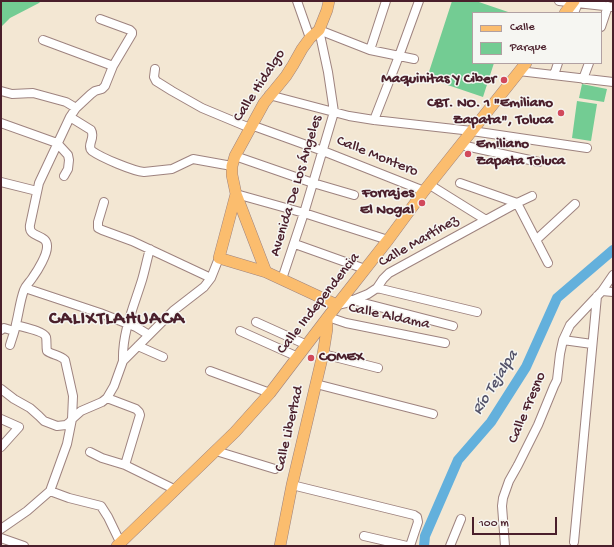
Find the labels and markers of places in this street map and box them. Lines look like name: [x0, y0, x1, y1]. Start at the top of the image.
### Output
place label: Maquinitas Y Ciber: [381, 71, 496, 89]
marker: Maquinitas Y Ciber: [499, 75, 509, 85]
place label: CBT. NO. 1 "Emiliano Zapata", Toluca: [427, 95, 553, 130]
marker: CBT. NO. 1 "Emiliano Zapata", Toluca: [556, 108, 566, 118]
place label: Emiliano Zapata Toluca: [476, 136, 565, 171]
marker: Emiliano Zapata Toluca: [463, 149, 473, 159]
place label: Forrajes El Nogal: [360, 185, 414, 220]
marker: Forrajes El Nogal: [417, 198, 427, 208]
place label: COMEX: [319, 349, 364, 367]
marker: COMEX: [306, 353, 316, 363]

